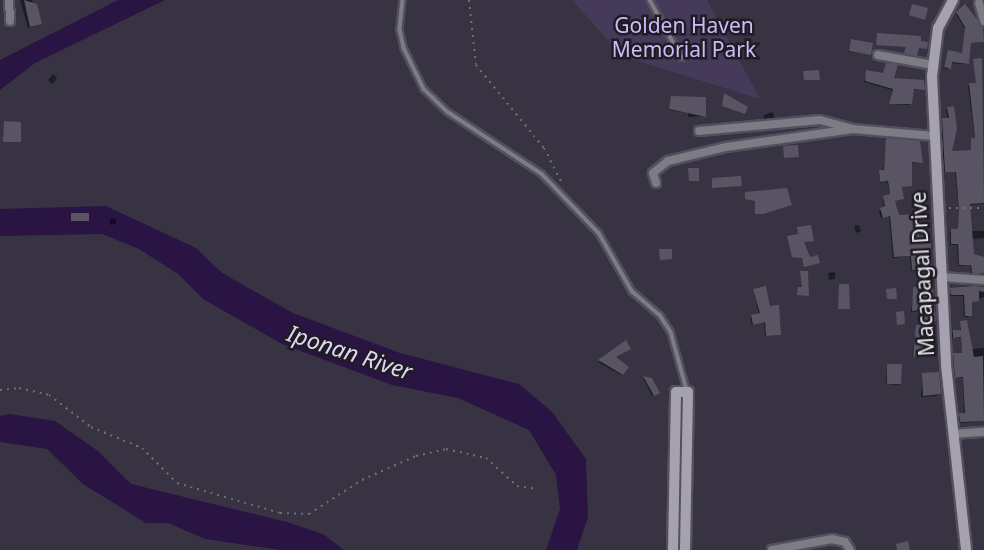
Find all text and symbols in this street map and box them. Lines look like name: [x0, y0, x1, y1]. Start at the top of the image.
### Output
park label: Golden Haven Memorial Park: [612, 12, 756, 62]
street label: Macapagal Drive: [905, 191, 939, 357]
water label: Iponan River: [284, 319, 416, 385]

